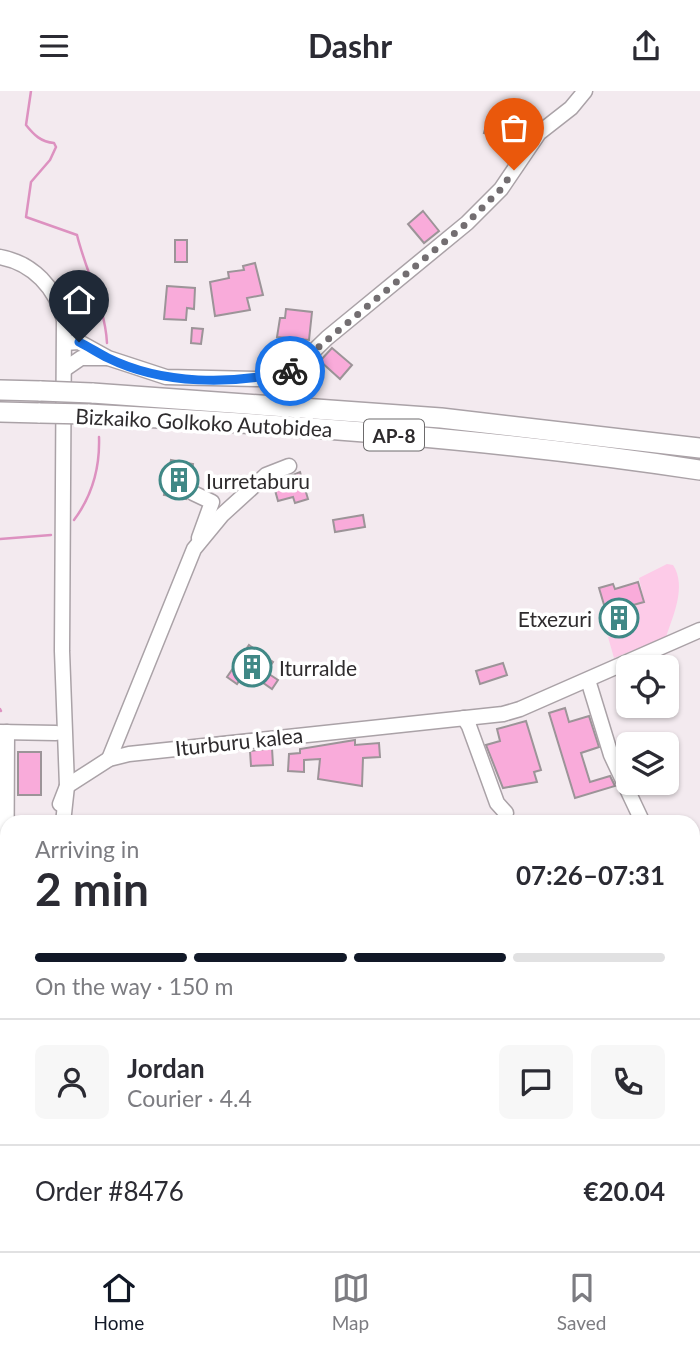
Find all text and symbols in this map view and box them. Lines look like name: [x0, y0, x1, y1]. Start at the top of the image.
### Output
text: Dashr: [308, 26, 392, 65]
icon: menu: [35, 27, 73, 65]
icon: share: [627, 27, 665, 65]
pin: [484, 98, 544, 170]
icon: bag: [495, 109, 533, 147]
pin: [49, 270, 109, 342]
icon: home: [60, 281, 98, 319]
courier: [255, 336, 325, 406]
icon: bike: [271, 352, 309, 390]
street label: Bizkaiko Golkoko Autobidea: [75, 403, 333, 441]
road number: AP-8: [364, 419, 424, 451]
building icon: Iurretaburu: [158, 459, 200, 501]
place label: Iurretaburu: [206, 468, 310, 493]
building icon: Etxezuri: [598, 597, 640, 639]
place label: Etxezuri: [518, 606, 592, 631]
building icon: Iturralde: [231, 646, 273, 688]
place label: Iturralde: [279, 655, 357, 680]
map controls: [616, 655, 679, 795]
button: locate: [616, 655, 679, 718]
street label: Iturburu kalea: [174, 722, 304, 760]
button: layers: [616, 732, 679, 795]
text: Arriving in: [35, 835, 139, 863]
text: 07:26–07:31: [516, 859, 665, 891]
text: 2 min: [35, 861, 149, 916]
text: On the way · 150 m: [35, 972, 234, 1000]
button: person: [35, 1045, 109, 1119]
button: chat: [499, 1045, 573, 1119]
button: phone: [591, 1045, 665, 1119]
text: Jordan: [127, 1052, 205, 1084]
text: Courier · 4.4: [127, 1084, 252, 1112]
text: Order #8476: [35, 1175, 184, 1207]
text: €20.04: [583, 1175, 665, 1207]
tab: Home: [94, 1269, 144, 1334]
tab: Map: [332, 1269, 370, 1334]
tab: Saved: [557, 1269, 606, 1334]

